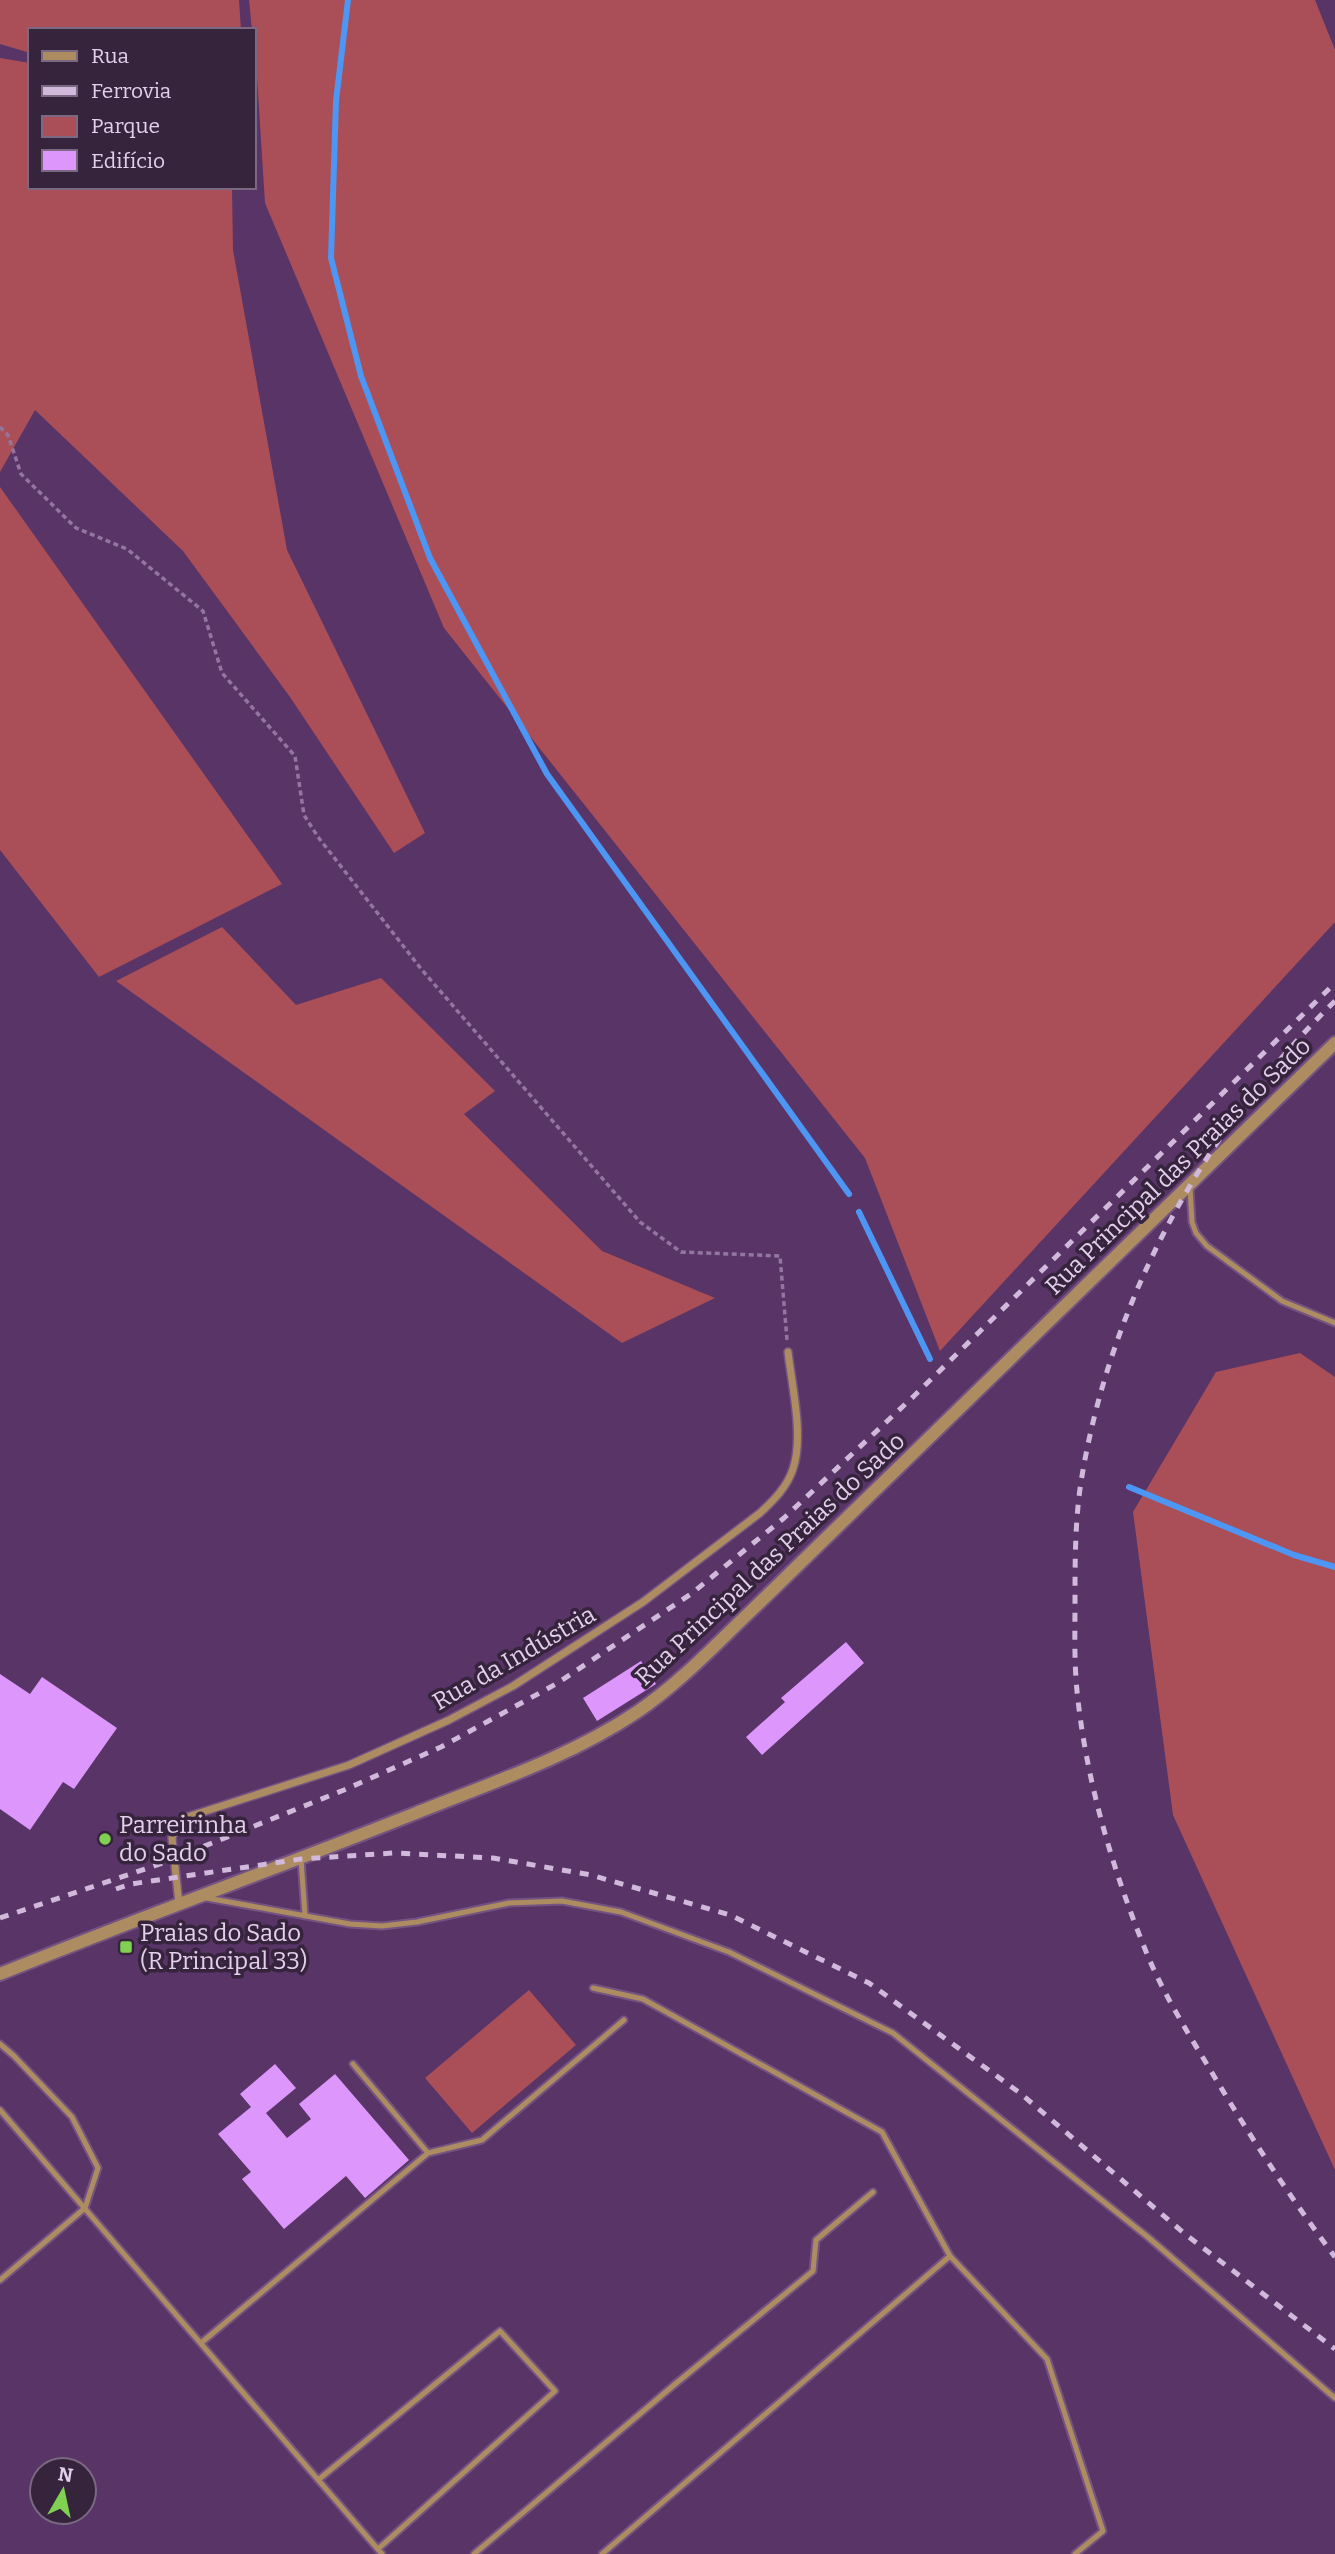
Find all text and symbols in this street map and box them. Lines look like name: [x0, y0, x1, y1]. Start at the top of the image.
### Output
legend: [28, 28, 256, 189]
text: Rua: [91, 43, 129, 69]
text: Ferrovia: [91, 78, 172, 104]
text: Parque: [91, 113, 160, 139]
text: Edifício: [91, 148, 165, 174]
street label: Rua Principal das Praias do Sado: [1040, 1032, 1316, 1300]
street label: Rua Principal das Praias do Sado: [630, 1427, 910, 1691]
street label: Rua da Indústria: [428, 1600, 600, 1716]
place label: Parreirinha do Sado: [119, 1811, 247, 1867]
marker: Parreirinha do Sado: [97, 1831, 113, 1847]
place label: Praias do Sado (R Principal 33): [140, 1919, 307, 1975]
marker: Praias do Sado (R Principal 33): [118, 1939, 134, 1955]
north arrow: [28, 2456, 98, 2526]
text: N: [57, 2462, 75, 2487]

